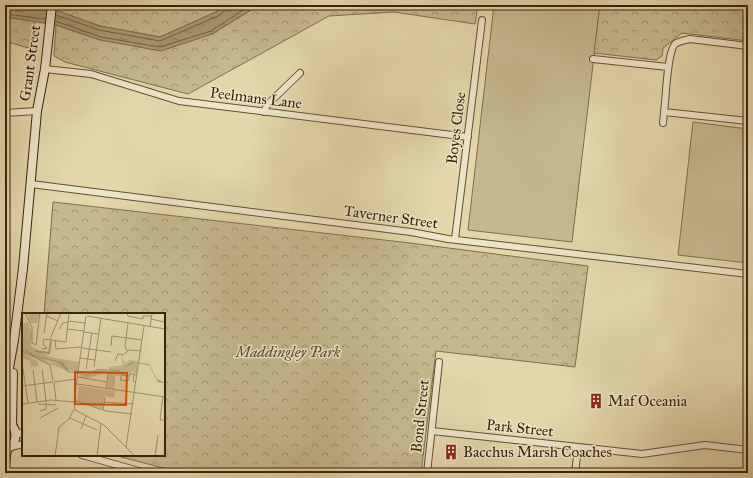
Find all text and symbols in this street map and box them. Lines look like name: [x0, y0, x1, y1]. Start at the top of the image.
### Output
street label: Grant Street: [16, 23, 44, 102]
street label: Peelmans Lane: [209, 83, 303, 113]
street label: Boyes Close: [443, 91, 469, 165]
street label: Taverner Street: [343, 201, 440, 233]
inset map: [22, 313, 165, 456]
park label: Maddingley Park: [234, 343, 341, 361]
street label: Bond Street: [407, 378, 433, 454]
building icon: Maf Oceania: [587, 392, 605, 410]
place label: Maf Oceania: [608, 392, 688, 410]
street label: Park Street: [485, 416, 555, 441]
building icon: Bacchus Marsh Coaches: [442, 443, 460, 461]
place label: Bacchus Marsh Coaches: [463, 443, 612, 461]

